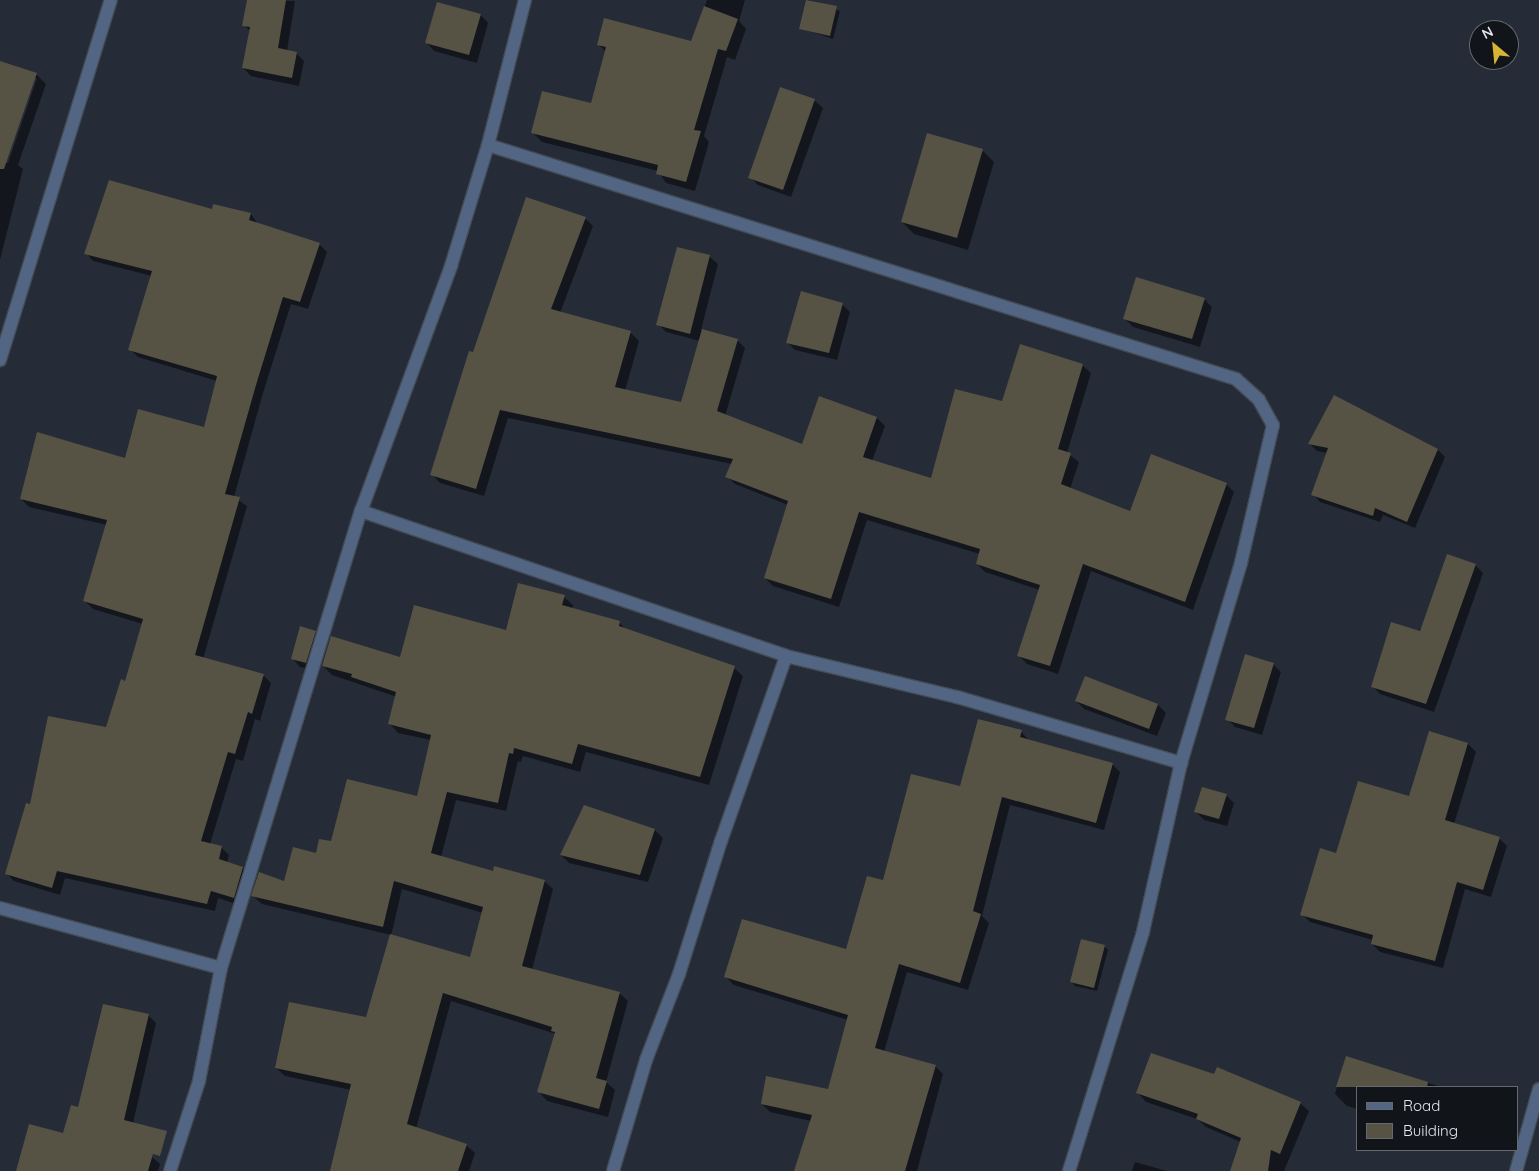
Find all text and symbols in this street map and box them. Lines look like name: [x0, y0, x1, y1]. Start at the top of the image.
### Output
north arrow: [1469, 20, 1519, 70]
text: N: [1479, 22, 1496, 43]
legend: [1356, 1086, 1519, 1151]
text: Road: [1403, 1096, 1440, 1115]
text: Building: [1403, 1121, 1458, 1140]

